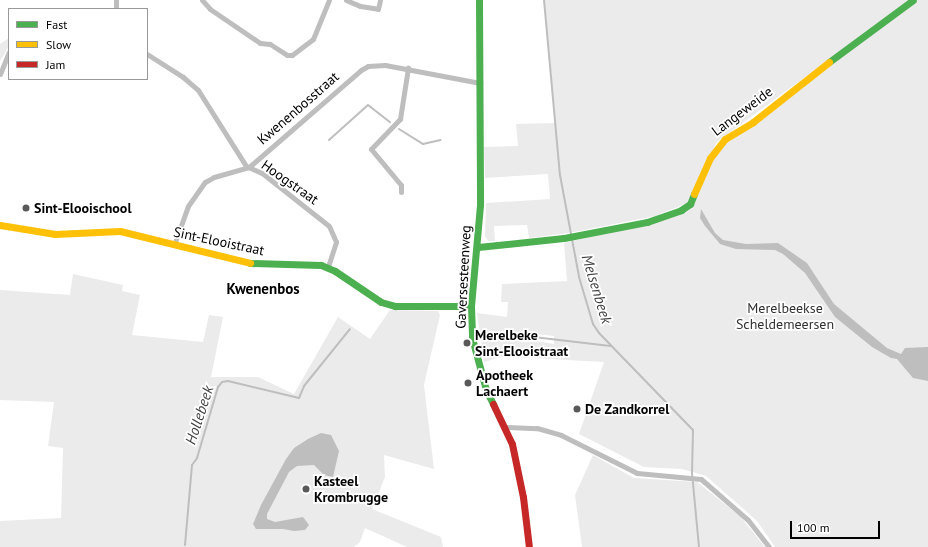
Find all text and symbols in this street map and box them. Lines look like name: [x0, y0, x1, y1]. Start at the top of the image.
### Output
legend: [8, 8, 148, 80]
text: Fast: [46, 17, 67, 32]
text: Slow: [46, 37, 71, 52]
text: Jam: [46, 57, 65, 72]
street label: Kwenenbosstraat: [254, 68, 342, 148]
street label: Langeweide: [708, 83, 776, 139]
street label: Hoogstraat: [258, 156, 322, 208]
place label: Sint-Elooischool: [34, 200, 131, 216]
marker: Sint-Elooischool: [21, 203, 31, 213]
street label: Sint-Elooistraat: [172, 223, 266, 259]
street label: Gaversesteenweg: [452, 225, 474, 329]
water label: Melsenbeek: [578, 252, 616, 326]
district label: Kwenenbos: [226, 280, 300, 298]
park label: Merelbeekse Scheldemeersen: [736, 300, 834, 332]
place label: Merelbeke Sint-Elooistraat: [475, 327, 568, 360]
marker: Merelbeke Sint-Elooistraat: [462, 338, 472, 348]
place label: Apotheek Lachaert: [476, 367, 533, 400]
marker: Apotheek Lachaert: [463, 378, 473, 388]
water label: Hollebeek: [181, 383, 217, 447]
place label: De Zandkorrel: [585, 401, 670, 417]
marker: De Zandkorrel: [572, 404, 582, 414]
place label: Kasteel Krombrugge: [314, 473, 388, 506]
marker: Kasteel Krombrugge: [301, 484, 311, 494]
scale bar: [792, 513, 882, 539]
text: 100 m: [797, 520, 830, 535]

